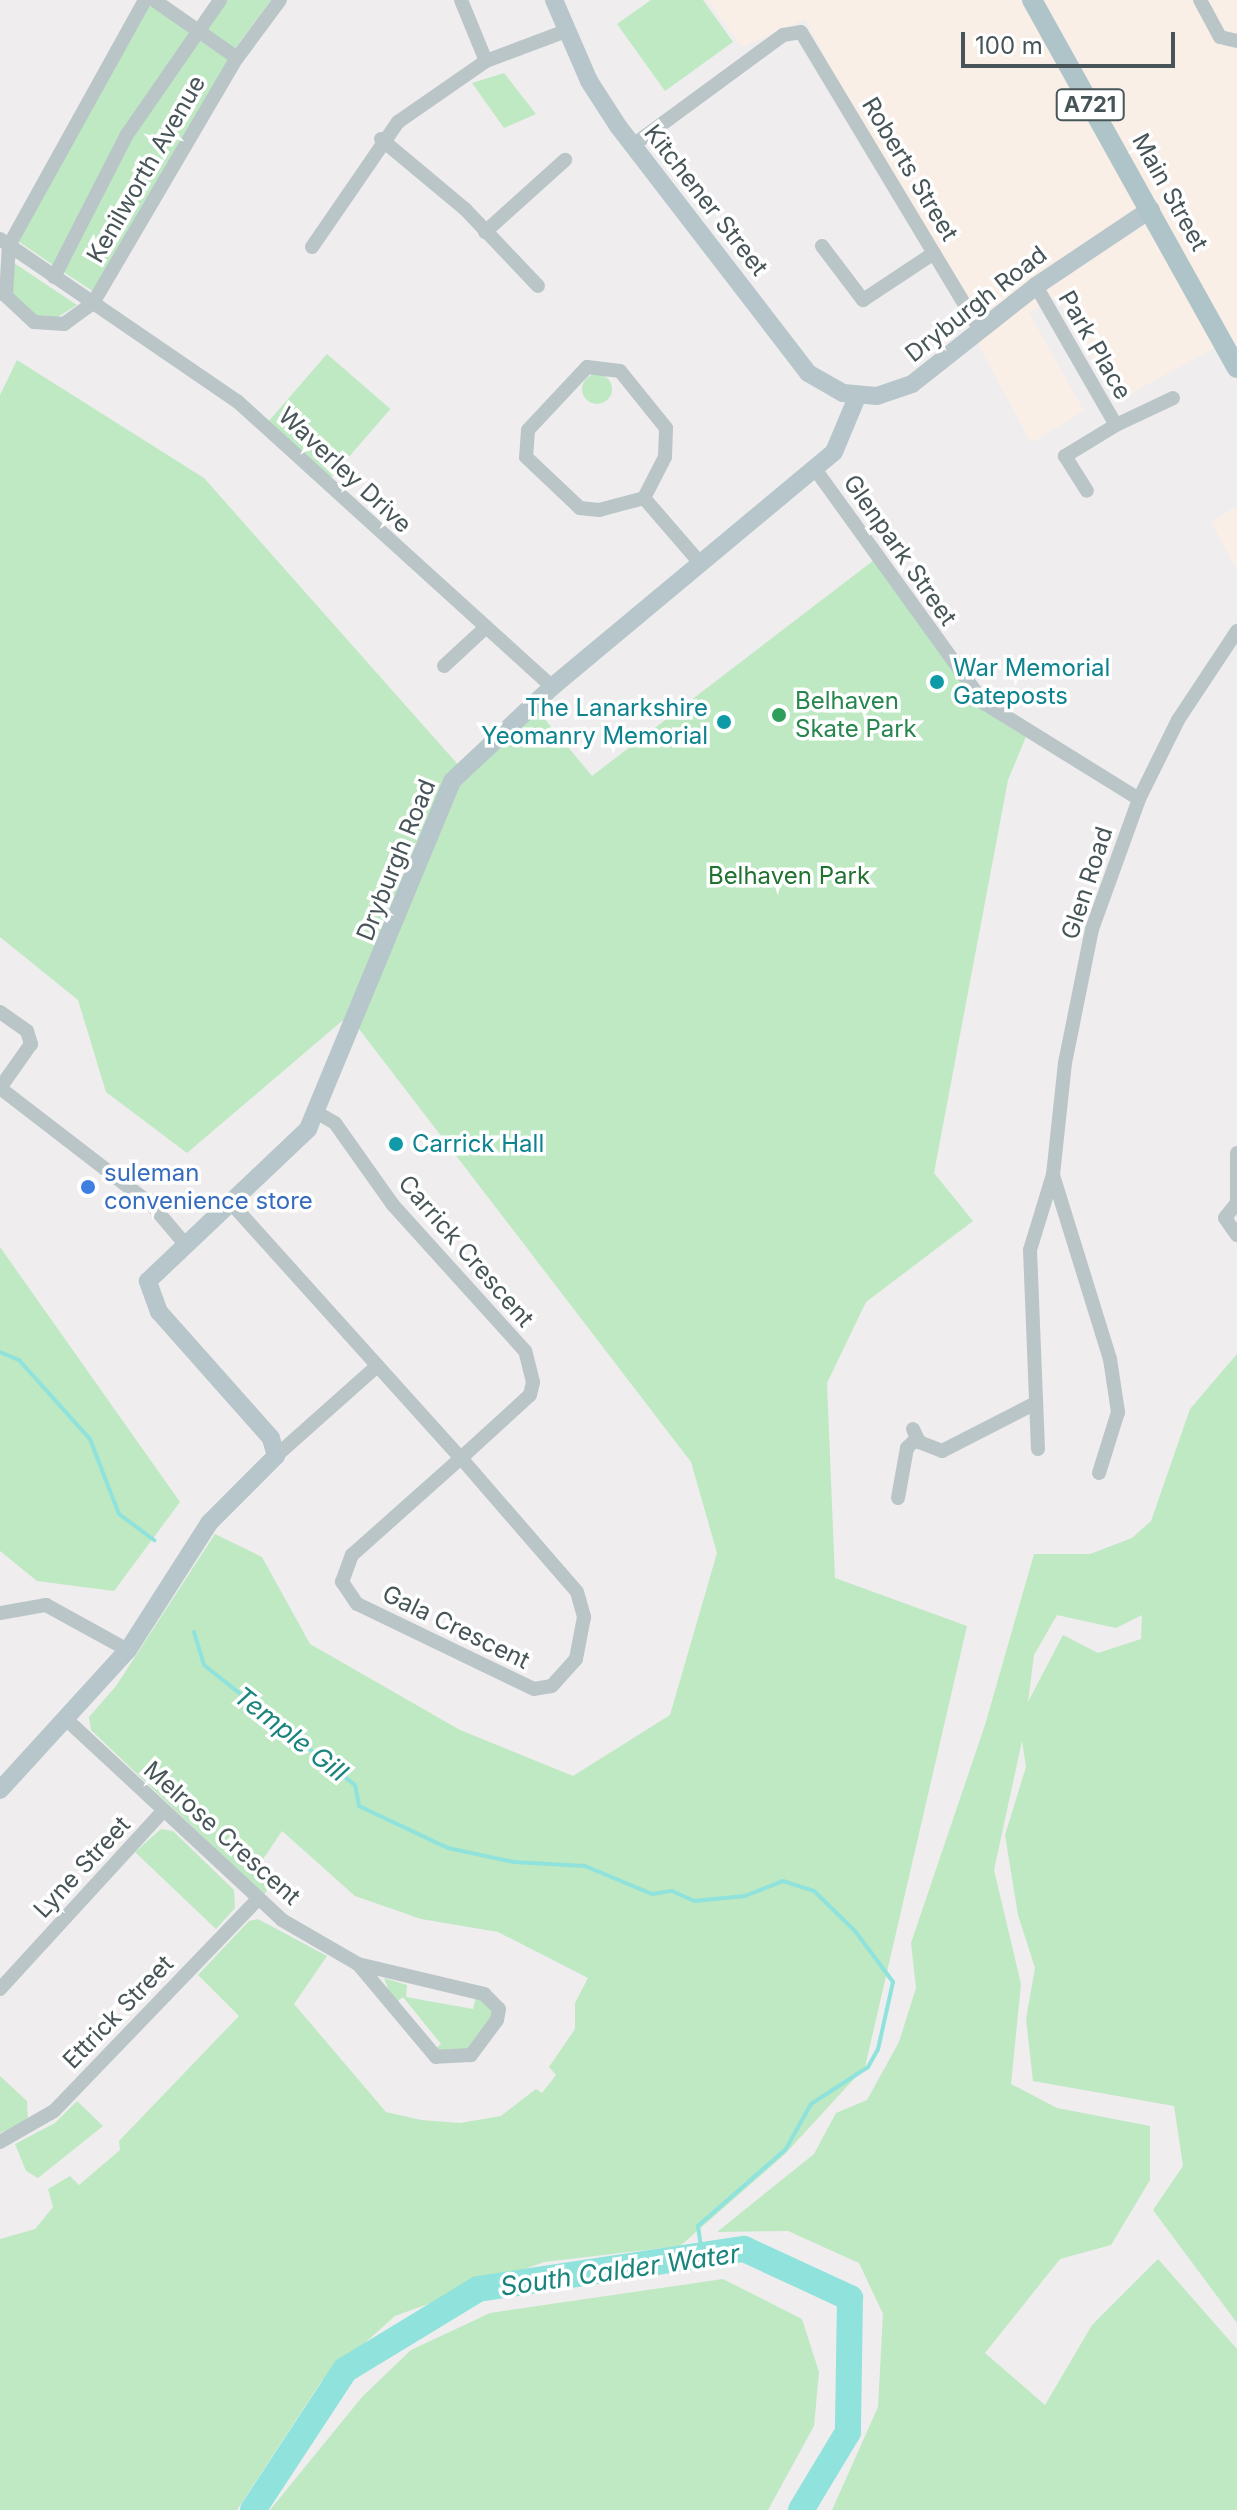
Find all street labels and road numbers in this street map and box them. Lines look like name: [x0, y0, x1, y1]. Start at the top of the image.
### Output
street label: Kenilworth Avenue: [81, 70, 211, 268]
road number: A721: [1054, 87, 1126, 123]
street label: Roberts Street: [856, 92, 964, 246]
street label: Kitchener Street: [638, 119, 774, 281]
street label: Main Street: [1126, 128, 1214, 256]
street label: Dryburgh Road: [900, 240, 1052, 368]
street label: Park Place: [1052, 286, 1138, 404]
street label: Waverley Drive: [273, 401, 417, 539]
street label: Glenpark Street: [837, 469, 963, 631]
street label: Dryburgh Road: [351, 775, 441, 945]
street label: Glen Road: [1055, 823, 1119, 943]
street label: Carrick Crescent: [392, 1169, 540, 1333]
street label: Gala Crescent: [378, 1579, 534, 1675]
street label: Melrose Crescent: [138, 1755, 306, 1911]
street label: Lyne Street: [28, 1810, 136, 1924]
street label: Ettrick Street: [57, 1949, 179, 2075]

